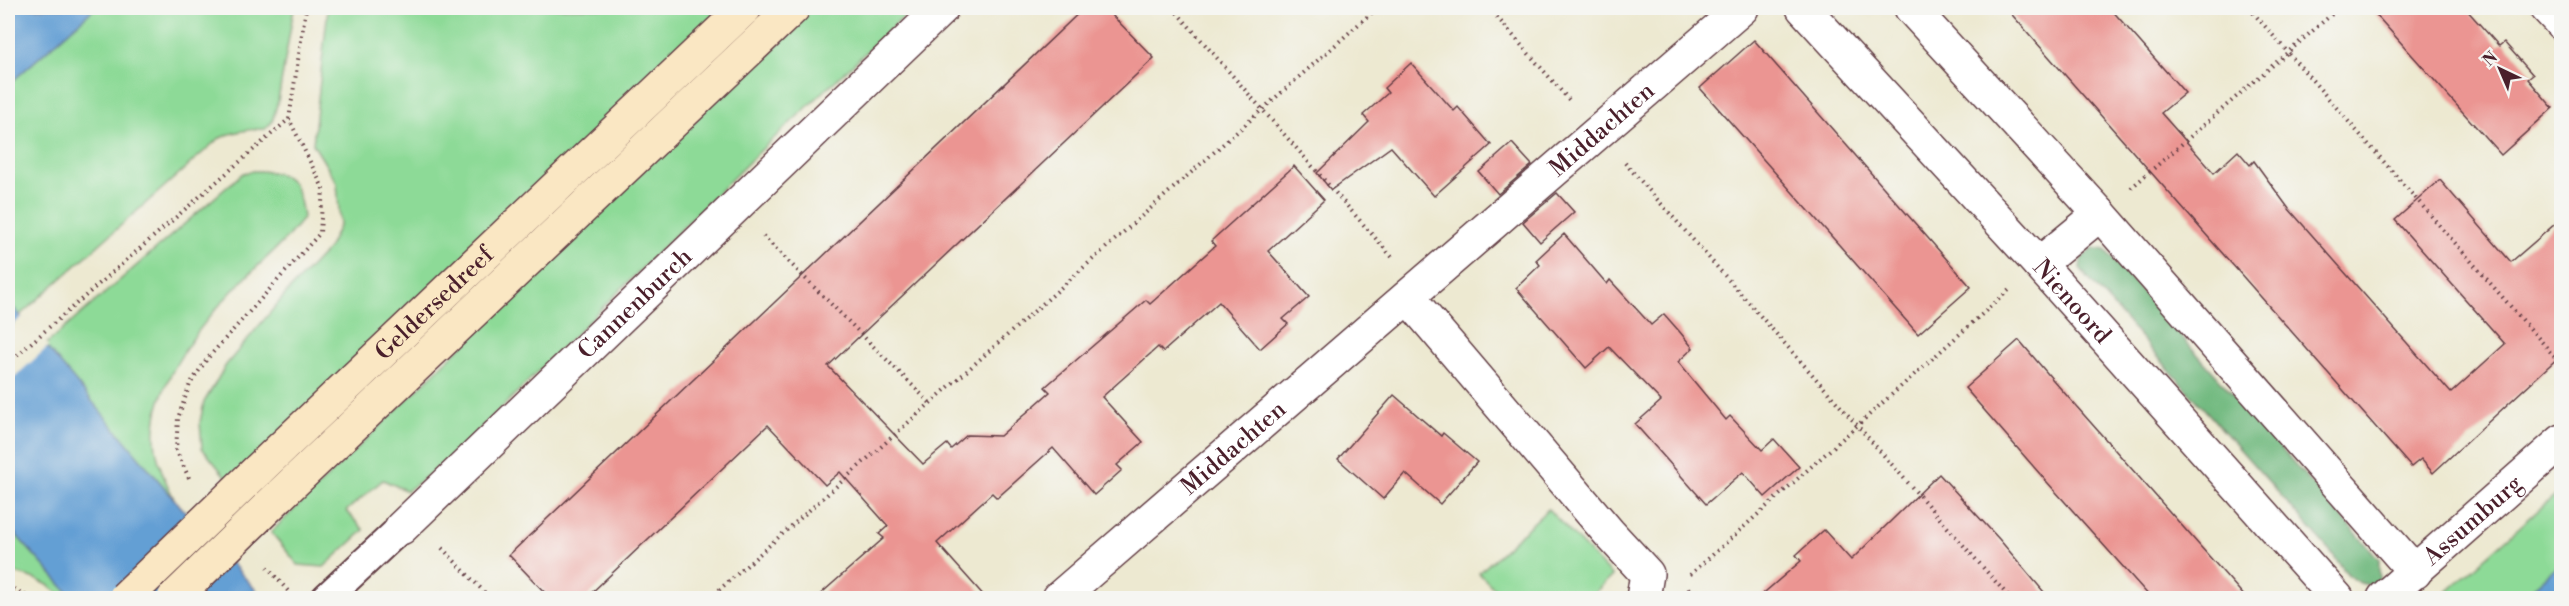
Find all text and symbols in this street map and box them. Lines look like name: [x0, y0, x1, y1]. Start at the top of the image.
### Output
north arrow: [2470, 39, 2530, 99]
text: N: [2479, 47, 2502, 71]
street label: Middachten: [1543, 76, 1661, 184]
street label: Geldersedreef: [369, 240, 501, 367]
street label: Cannenburch: [572, 242, 699, 366]
street label: Nienoord: [2026, 253, 2117, 351]
street label: Middachten: [1175, 395, 1293, 502]
street label: Assumburg: [2417, 469, 2529, 573]

